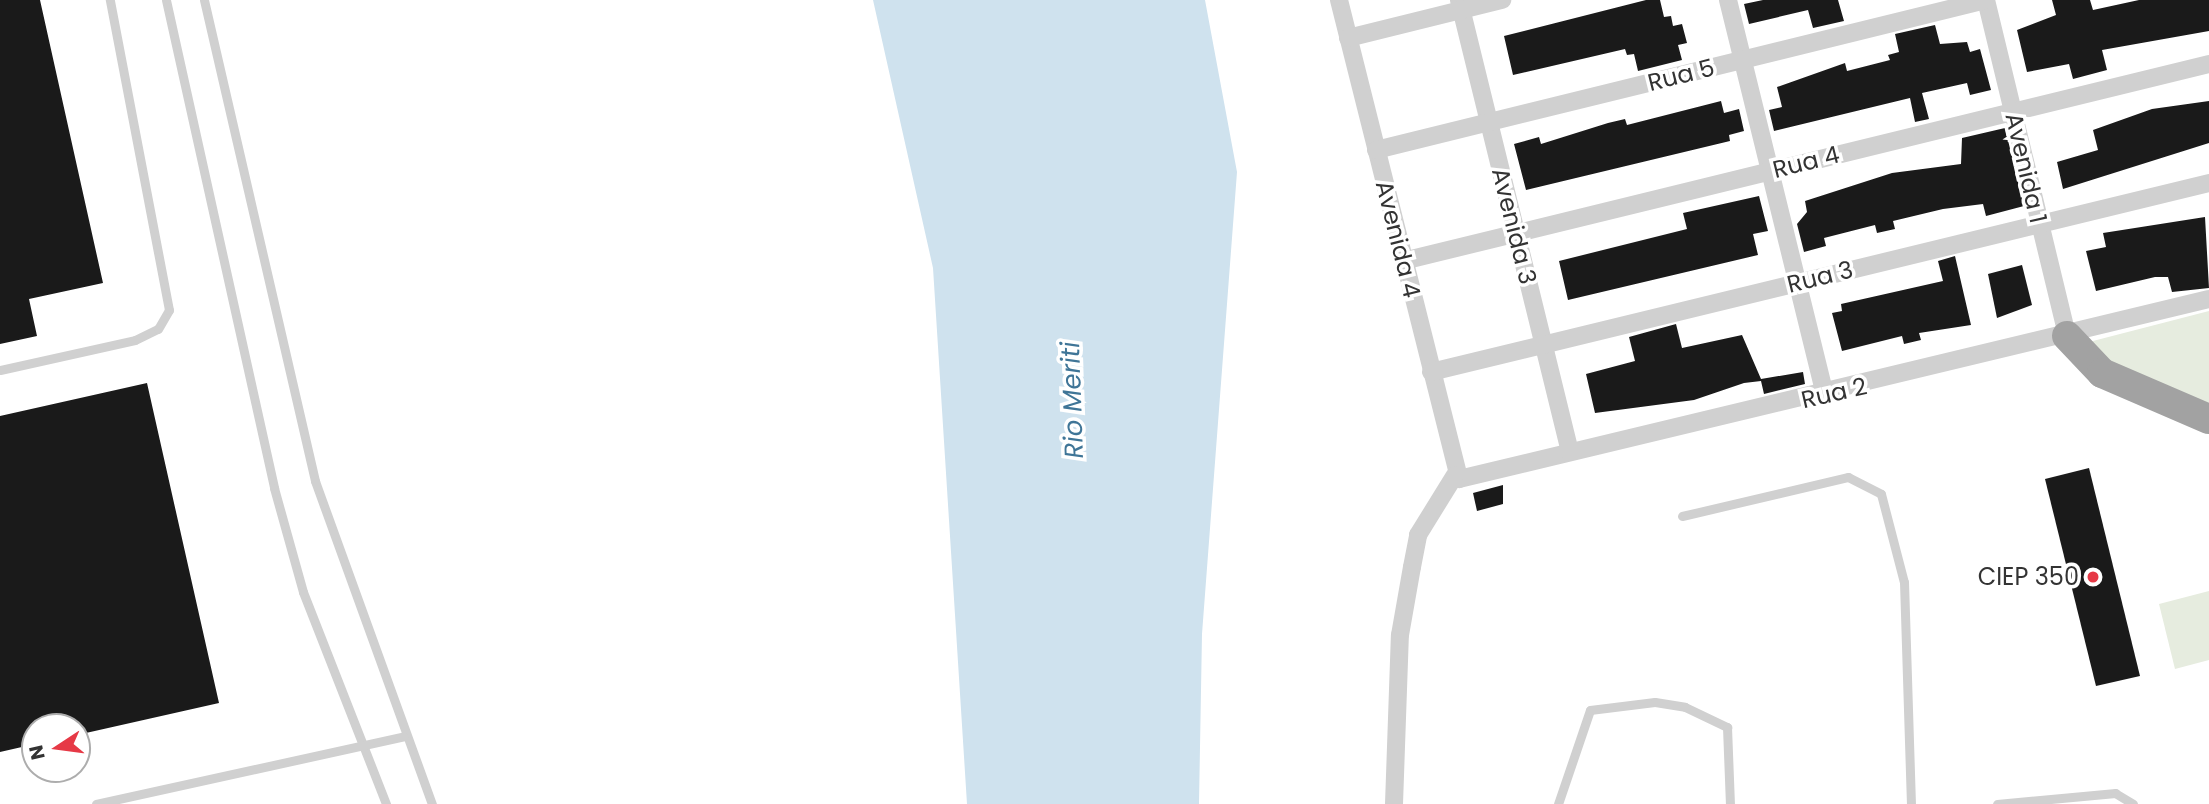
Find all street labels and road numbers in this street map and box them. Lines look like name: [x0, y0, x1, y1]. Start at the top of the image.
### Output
street label: Rua 5: [1645, 53, 1717, 97]
street label: Avenida 1: [1999, 110, 2053, 226]
street label: Rua 4: [1770, 140, 1842, 184]
street label: Avenida 3: [1486, 165, 1542, 287]
street label: Avenida 4: [1370, 177, 1426, 301]
street label: Rua 3: [1784, 255, 1856, 299]
street label: Rua 2: [1798, 372, 1870, 414]

